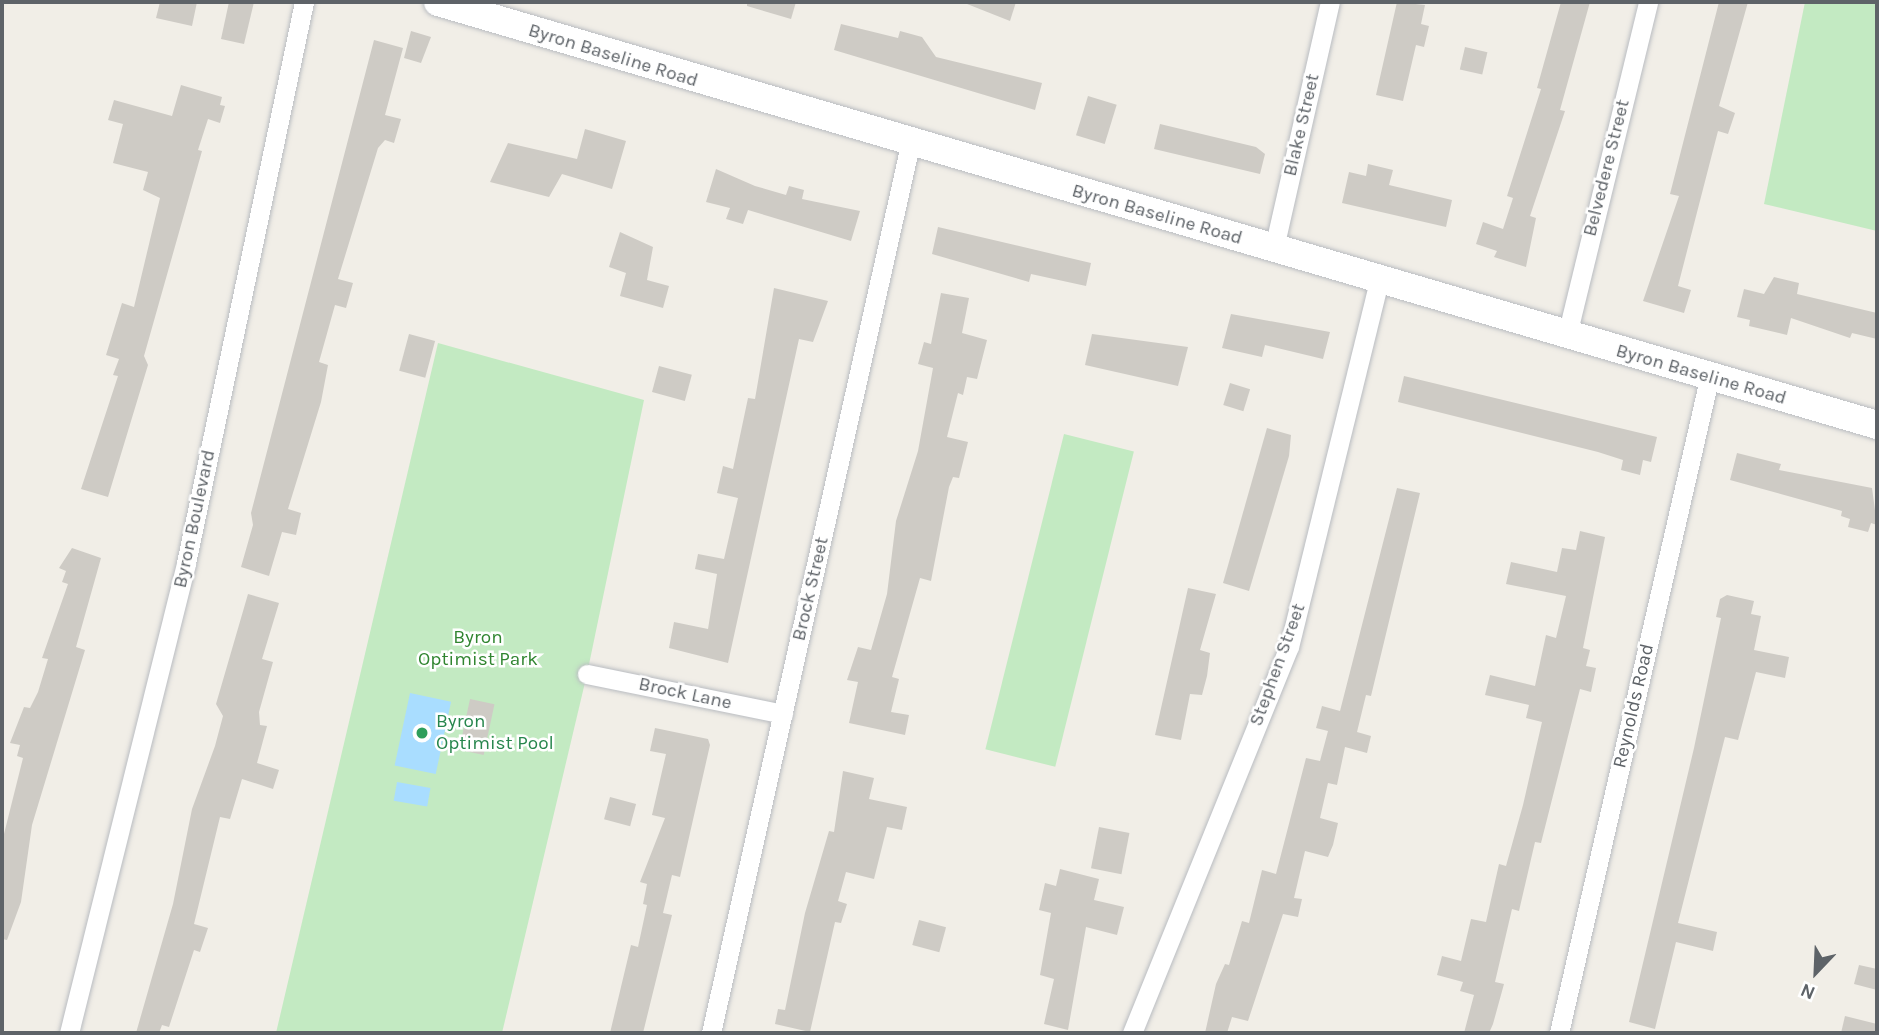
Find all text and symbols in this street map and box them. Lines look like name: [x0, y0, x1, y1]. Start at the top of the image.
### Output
street label: Byron Baseline Road: [525, 19, 701, 93]
street label: Blake Street: [1279, 71, 1325, 179]
street label: Belvedere Street: [1579, 97, 1635, 239]
street label: Byron Baseline Road: [1069, 180, 1245, 250]
street label: Byron Baseline Road: [1613, 340, 1789, 410]
street label: Byron Boulevard: [169, 448, 221, 590]
street label: Brock Street: [788, 535, 834, 643]
street label: Stephen Street: [1245, 601, 1311, 729]
park label: Byron Optimist Park: [418, 627, 538, 671]
street label: Reynolds Road: [1609, 642, 1659, 770]
street label: Brock Lane: [636, 673, 734, 715]
place label: Byron Optimist Pool: [436, 711, 554, 755]
marker: Byron Optimist Pool: [414, 725, 430, 741]
north arrow: [1781, 937, 1851, 1007]
text: N: [1797, 979, 1818, 1004]

